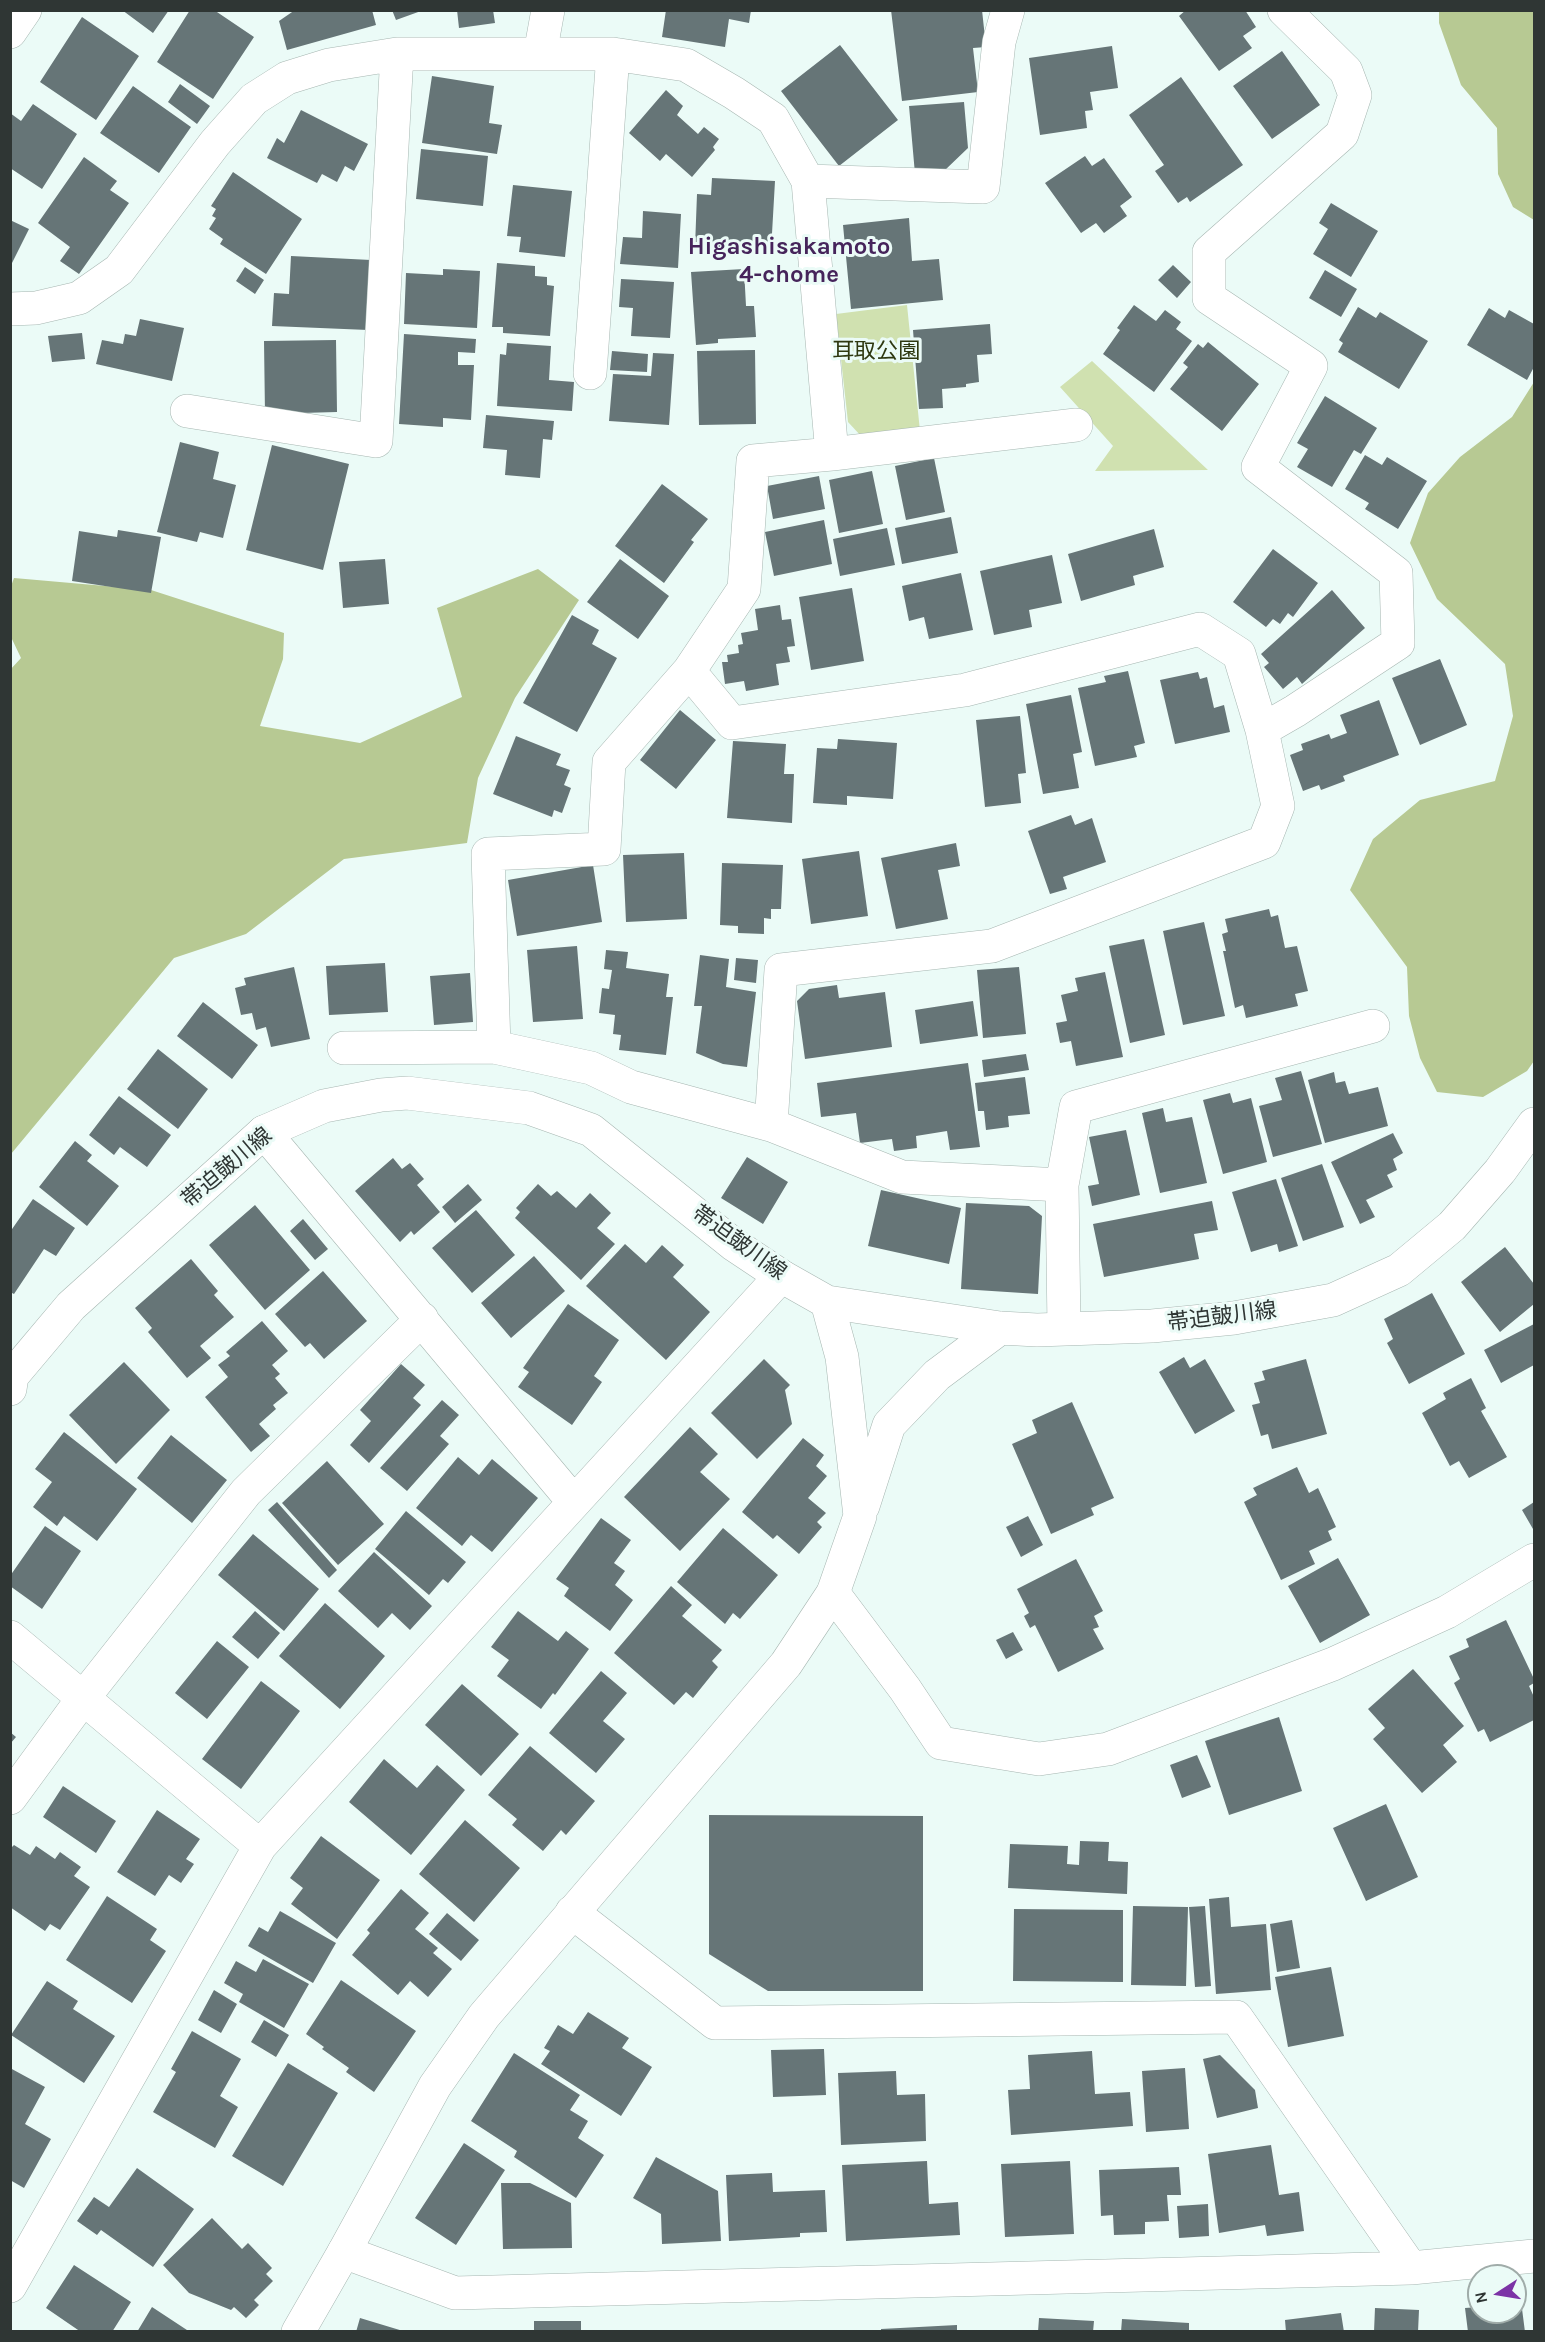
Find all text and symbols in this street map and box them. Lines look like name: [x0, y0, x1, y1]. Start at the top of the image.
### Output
district label: Higashisakamoto 4-chome: [688, 233, 890, 289]
park label: 耳取公園: [832, 339, 920, 365]
street label: 帯迫皷川線: [176, 1123, 278, 1213]
street label: 帯迫皷川線: [687, 1200, 791, 1286]
street label: 帯迫皷川線: [1166, 1297, 1278, 1337]
north arrow: [1467, 2264, 1527, 2324]
text: N: [1470, 2290, 1491, 2305]

